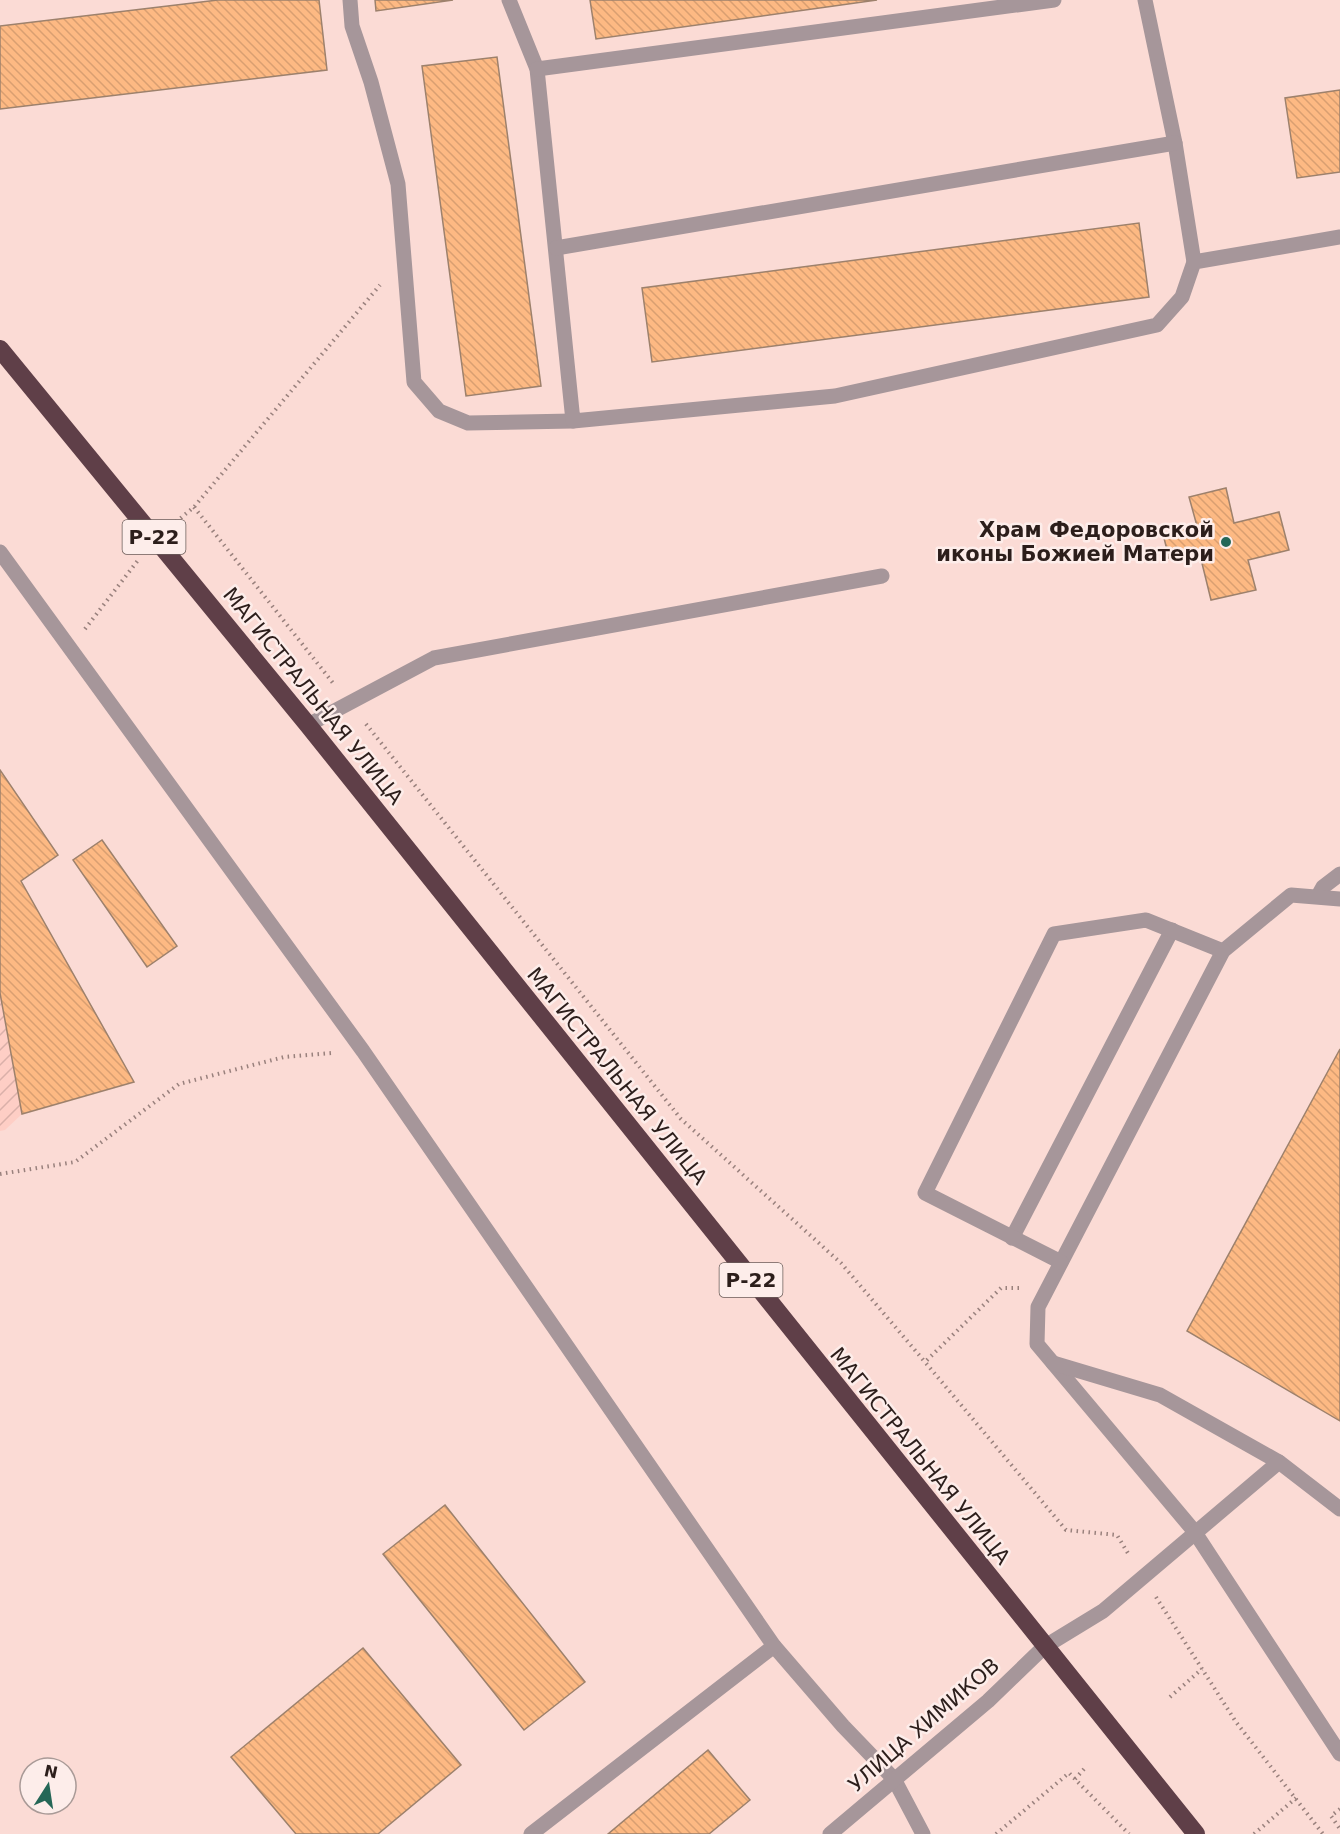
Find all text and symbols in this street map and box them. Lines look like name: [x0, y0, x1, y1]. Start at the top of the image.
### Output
place label: Храм Федоровской иконы Божией Матери: [936, 518, 1214, 566]
road number: Р-22: [122, 520, 186, 554]
marker: Храм Федоровской иконы Божией Матери: [1219, 535, 1233, 549]
street label: МАГИСТРАЛЬНАЯ УЛИЦА: [218, 583, 408, 810]
street label: МАГИСТРАЛЬНАЯ УЛИЦА: [522, 963, 712, 1190]
road number: Р-22: [720, 1263, 783, 1297]
street label: МАГИСТРАЛЬНАЯ УЛИЦА: [825, 1343, 1015, 1570]
street label: УЛИЦА ХИМИКОВ: [844, 1653, 1004, 1797]
north arrow: [18, 1756, 78, 1816]
text: N: [42, 1761, 60, 1783]

